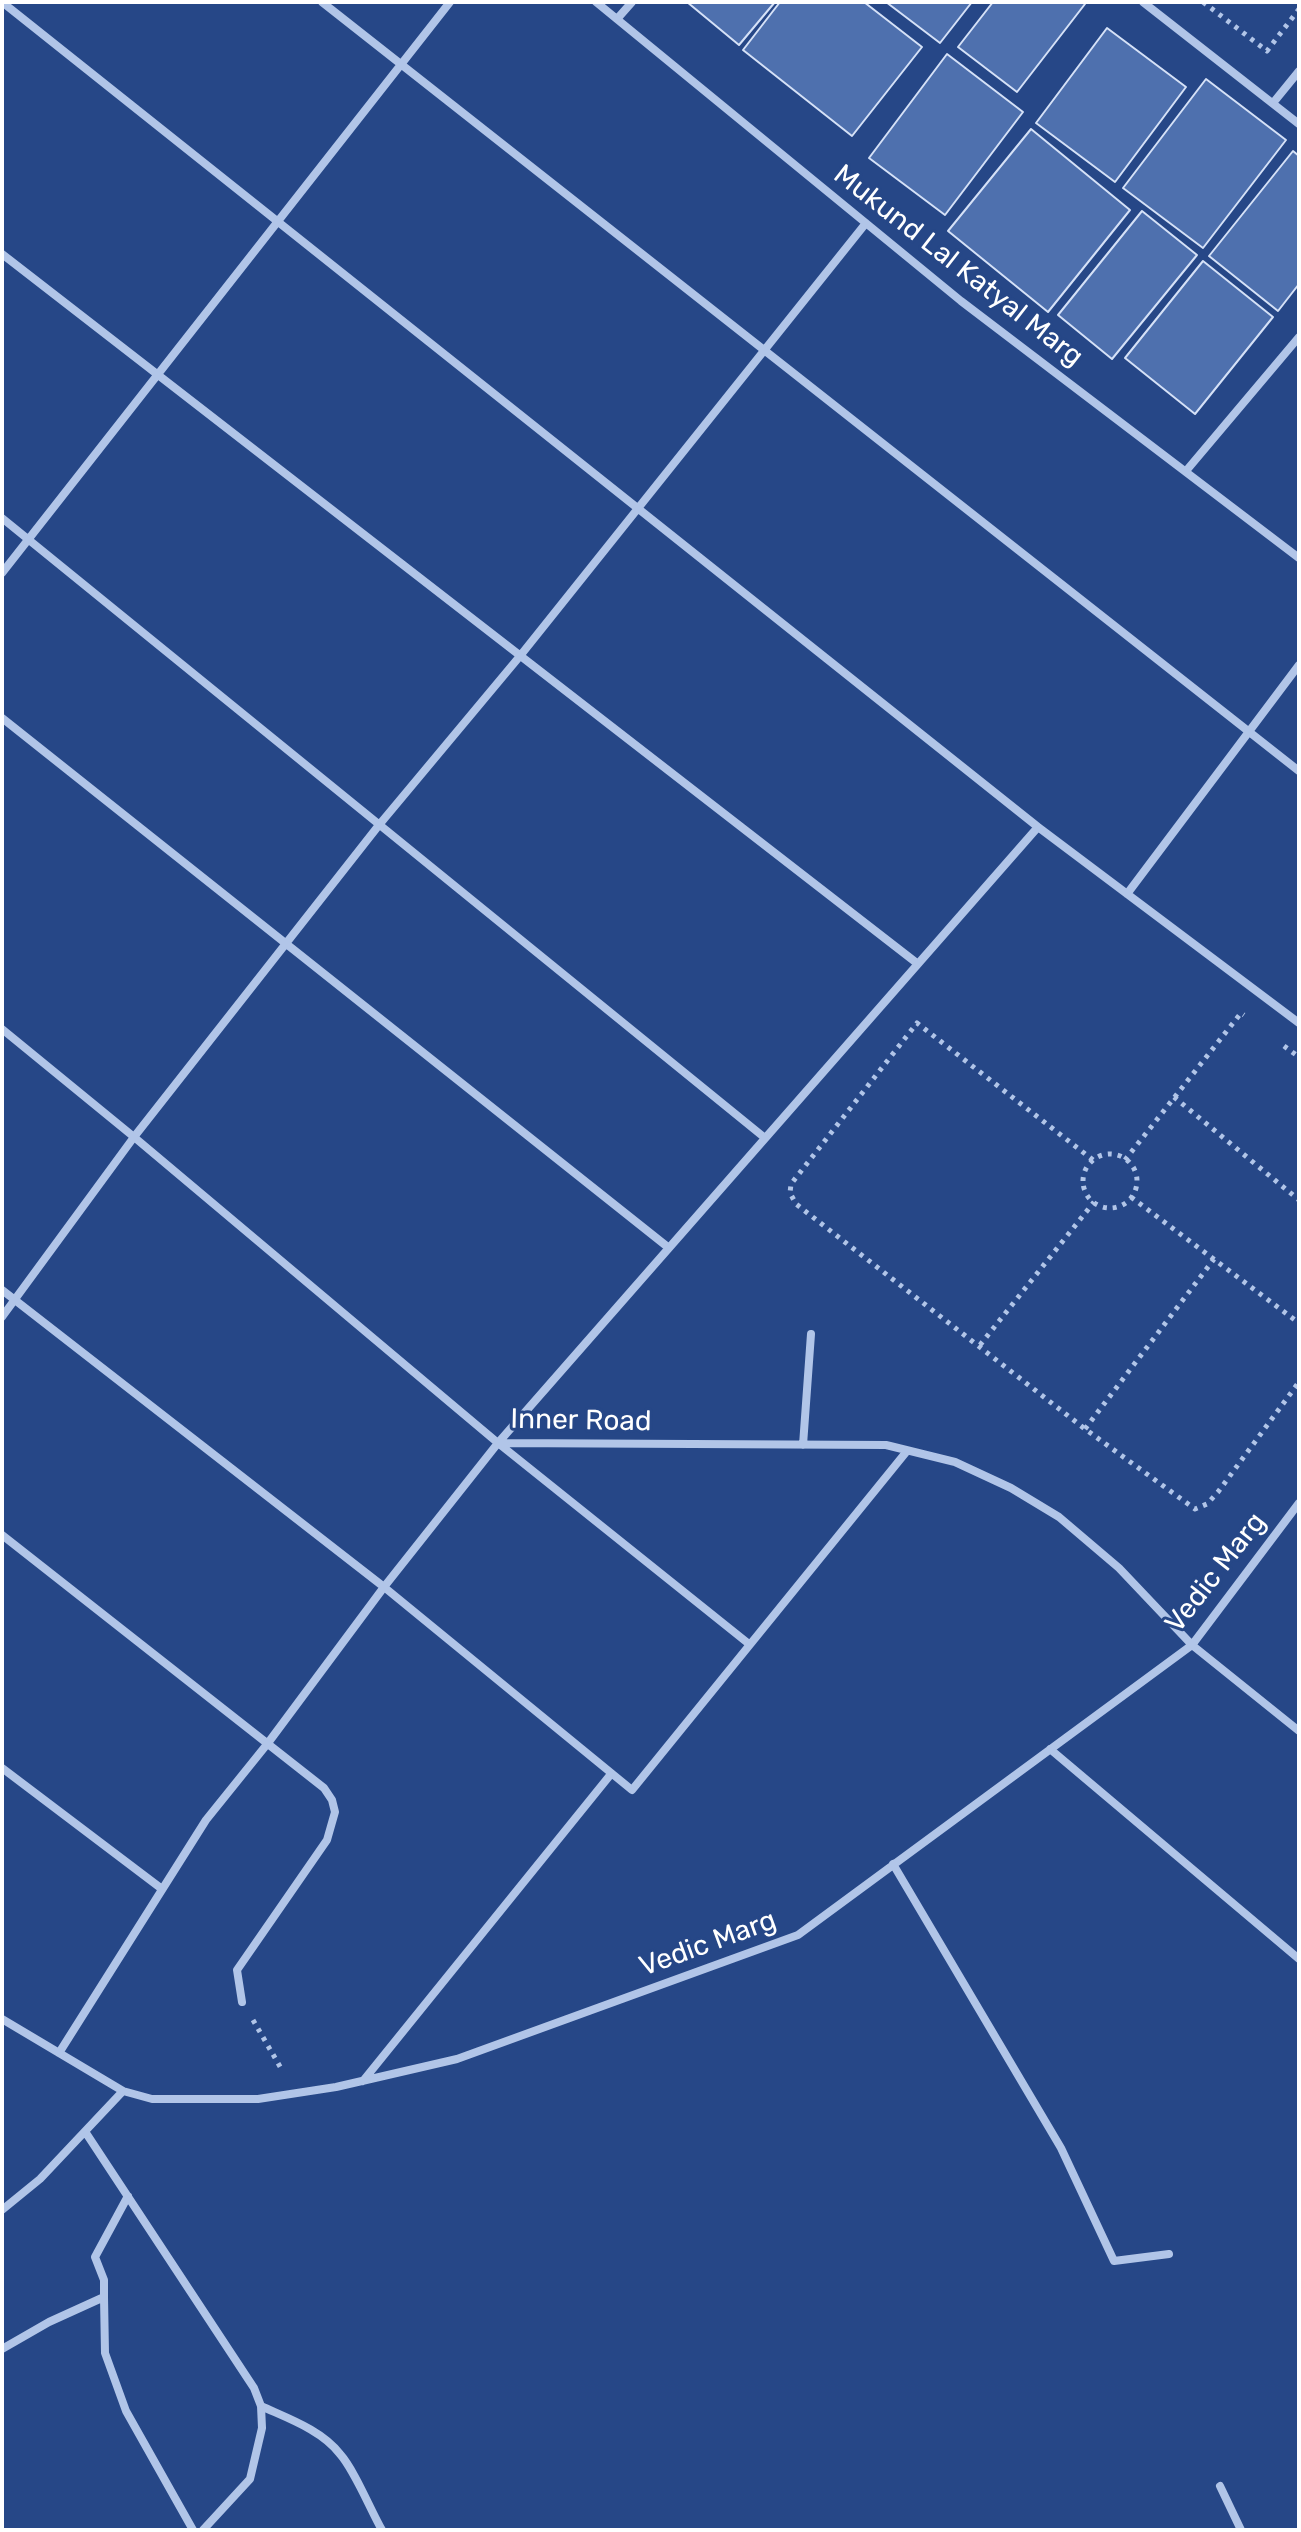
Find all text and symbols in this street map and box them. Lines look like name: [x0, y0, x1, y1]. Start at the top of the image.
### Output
street label: Mukund Lal Katyal Marg: [827, 158, 1089, 374]
street label: Inner Road: [510, 1403, 652, 1439]
street label: Vedic Marg: [1159, 1506, 1273, 1640]
street label: Vedic Marg: [635, 1904, 781, 1984]

